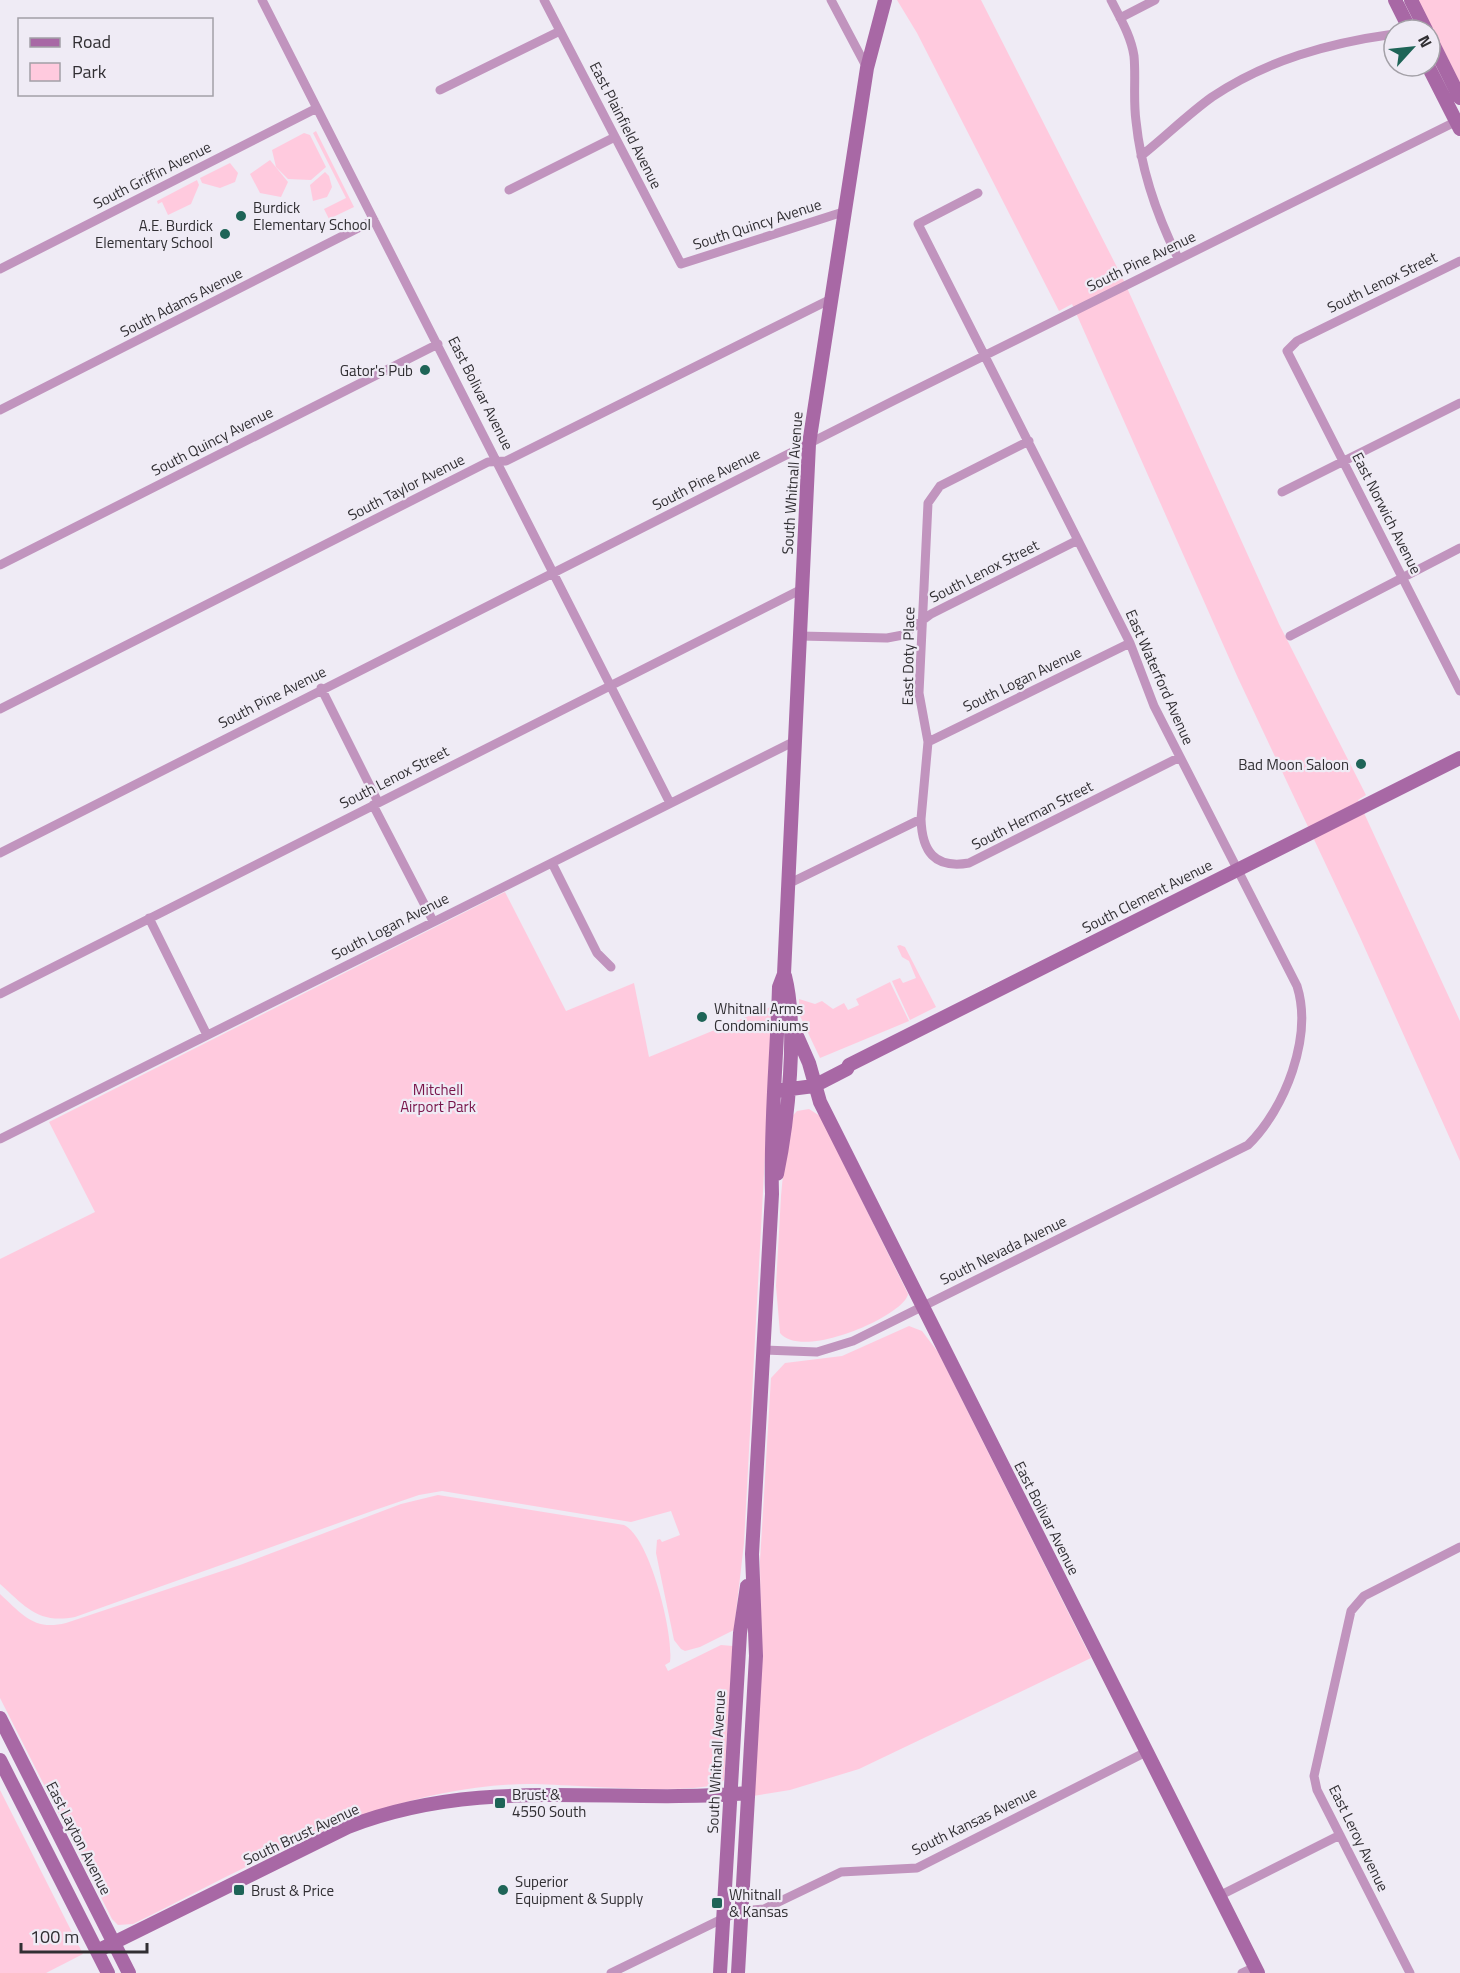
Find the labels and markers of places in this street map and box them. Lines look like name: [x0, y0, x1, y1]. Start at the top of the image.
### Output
place label: Burdick Elementary School: [253, 196, 371, 236]
marker: Burdick Elementary School: [234, 209, 248, 223]
place label: A.E. Burdick Elementary School: [95, 214, 213, 254]
marker: A.E. Burdick Elementary School: [218, 227, 232, 241]
place label: Gator's Pub: [340, 359, 413, 382]
marker: Gator's Pub: [418, 363, 432, 377]
place label: Bad Moon Saloon: [1238, 753, 1349, 776]
marker: Bad Moon Saloon: [1354, 757, 1368, 771]
place label: Whitnall Arms Condominiums: [714, 997, 809, 1037]
marker: Whitnall Arms Condominiums: [695, 1010, 709, 1024]
place label: Brust & 4550 South: [512, 1783, 586, 1823]
marker: Brust & 4550 South: [493, 1796, 507, 1810]
place label: Superior Equipment & Supply: [515, 1870, 643, 1910]
place label: Brust & Price: [251, 1879, 334, 1902]
marker: Brust & Price: [232, 1883, 246, 1897]
marker: Superior Equipment & Supply: [496, 1883, 510, 1897]
place label: Whitnall & Kansas: [729, 1883, 788, 1923]
marker: Whitnall & Kansas: [710, 1896, 724, 1910]

